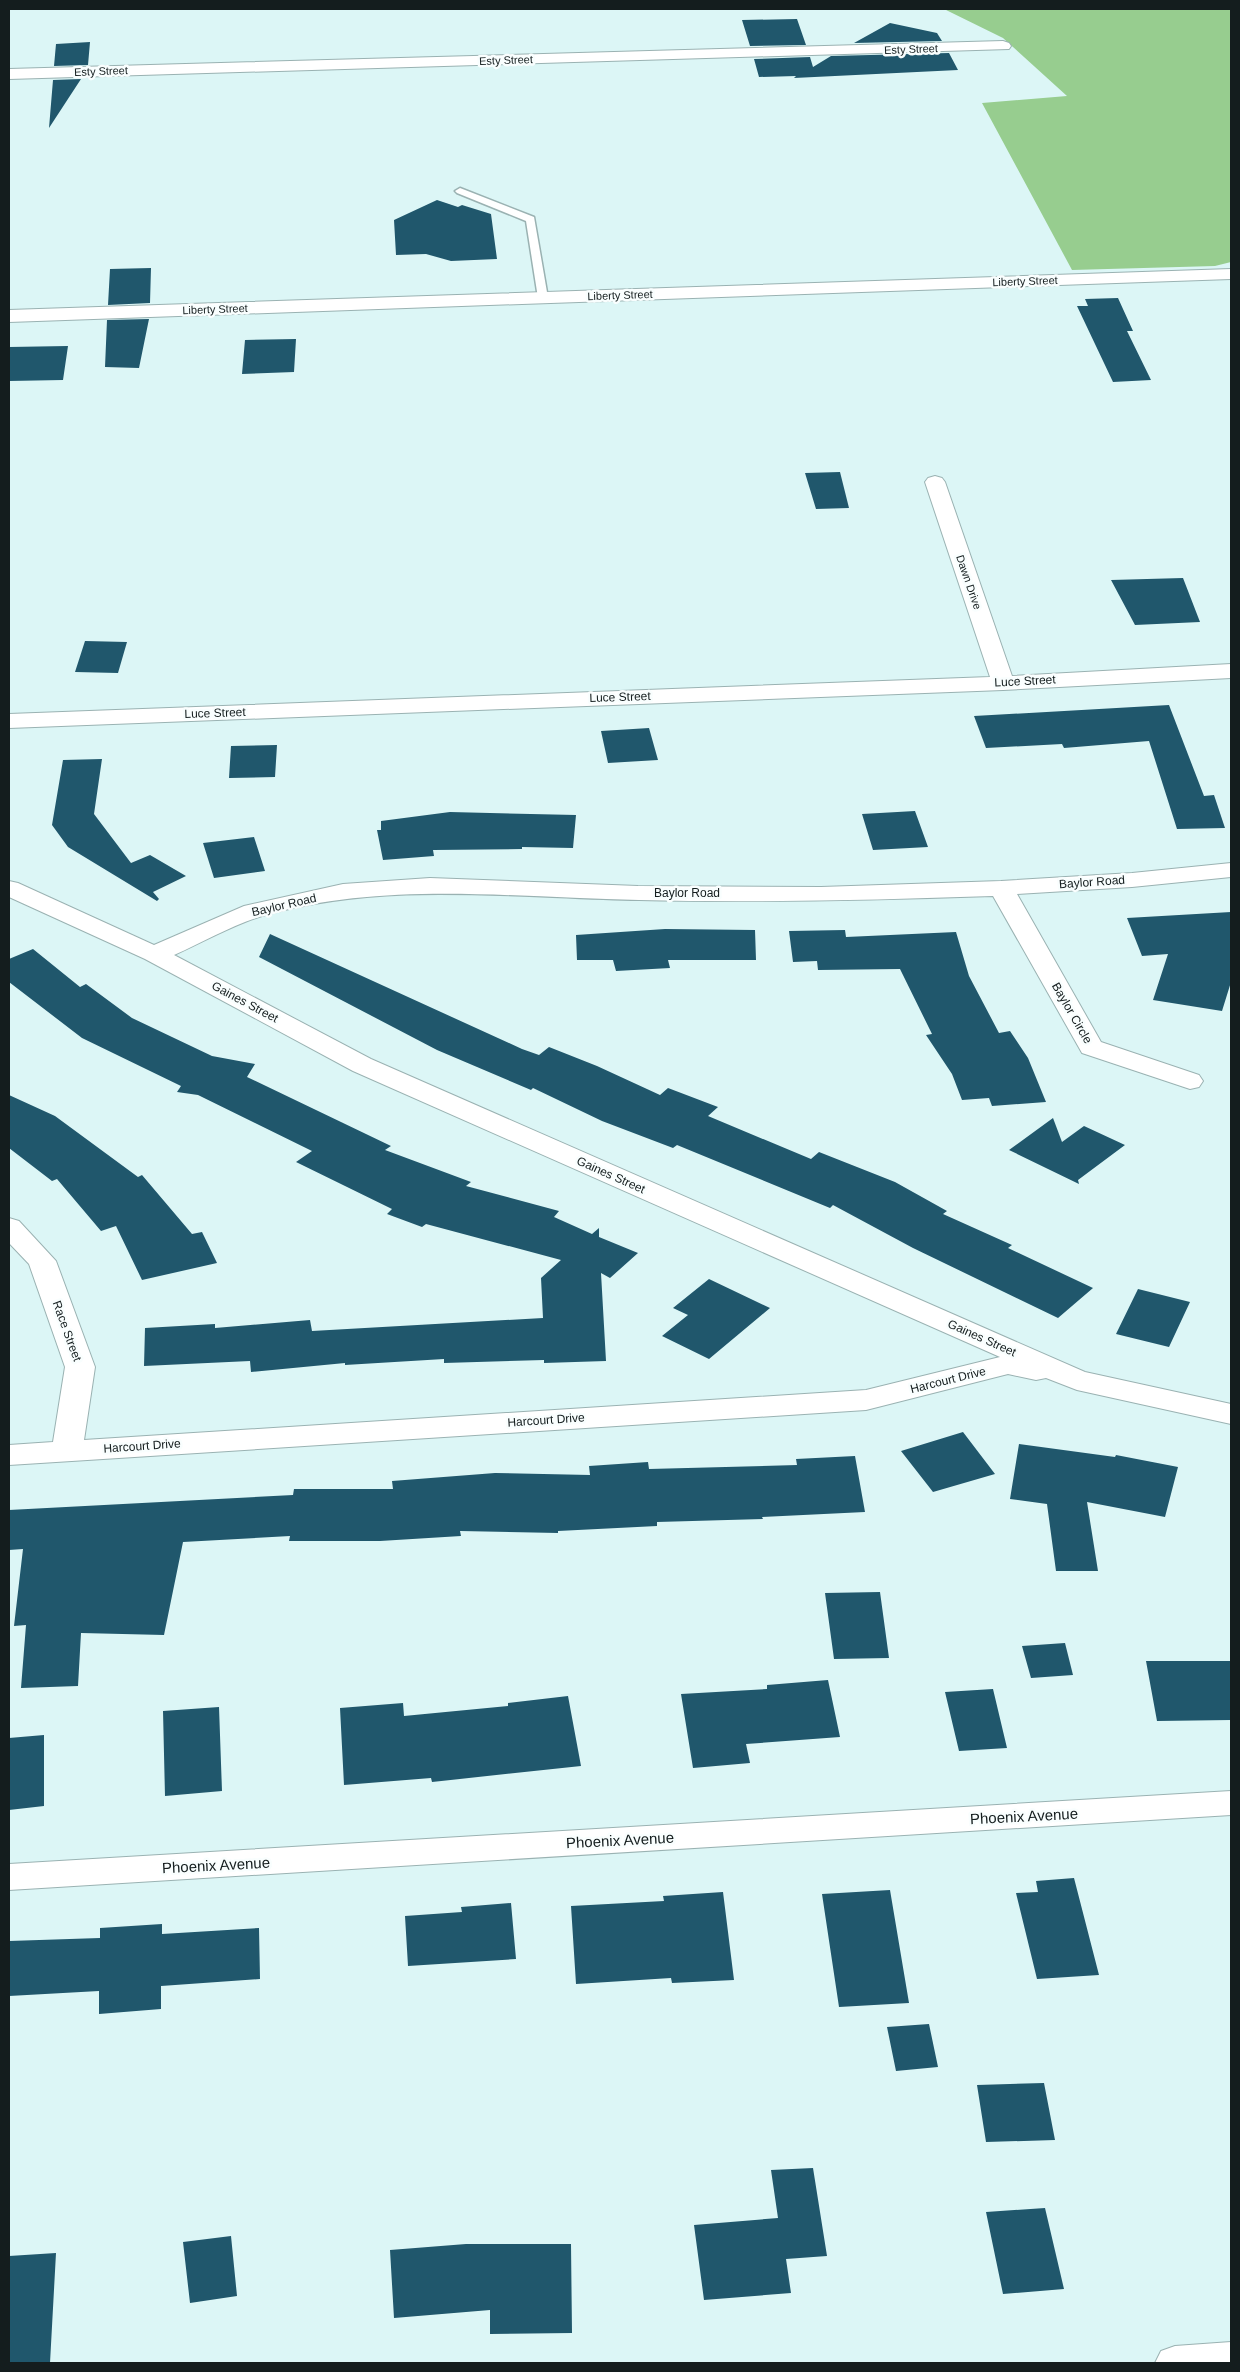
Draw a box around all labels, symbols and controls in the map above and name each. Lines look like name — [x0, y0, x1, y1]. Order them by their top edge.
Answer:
street label: Esty Street — [884, 42, 938, 56]
street label: Esty Street — [479, 53, 533, 67]
street label: Esty Street — [74, 64, 128, 78]
street label: Liberty Street — [992, 274, 1058, 288]
street label: Liberty Street — [587, 288, 653, 302]
street label: Liberty Street — [182, 302, 248, 316]
street label: Dawn Drive — [954, 553, 984, 611]
street label: Luce Street — [994, 672, 1057, 690]
street label: Luce Street — [589, 689, 652, 705]
street label: Luce Street — [184, 705, 247, 721]
street label: Baylor Road — [1059, 873, 1125, 891]
street label: Baylor Road — [654, 886, 720, 900]
street label: Baylor Road — [250, 891, 318, 919]
street label: Gaines Street — [209, 979, 281, 1026]
street label: Baylor Circle — [1049, 980, 1095, 1046]
street label: Gaines Street — [575, 1154, 648, 1197]
street label: Race Street — [50, 1299, 85, 1364]
street label: Gaines Street — [946, 1317, 1019, 1360]
street label: Harcourt Drive — [909, 1364, 988, 1396]
street label: Harcourt Drive — [507, 1410, 585, 1430]
street label: Harcourt Drive — [103, 1436, 181, 1456]
street label: Phoenix Avenue — [970, 1805, 1078, 1827]
street label: Phoenix Avenue — [566, 1829, 674, 1851]
street label: Phoenix Avenue — [162, 1854, 270, 1876]

